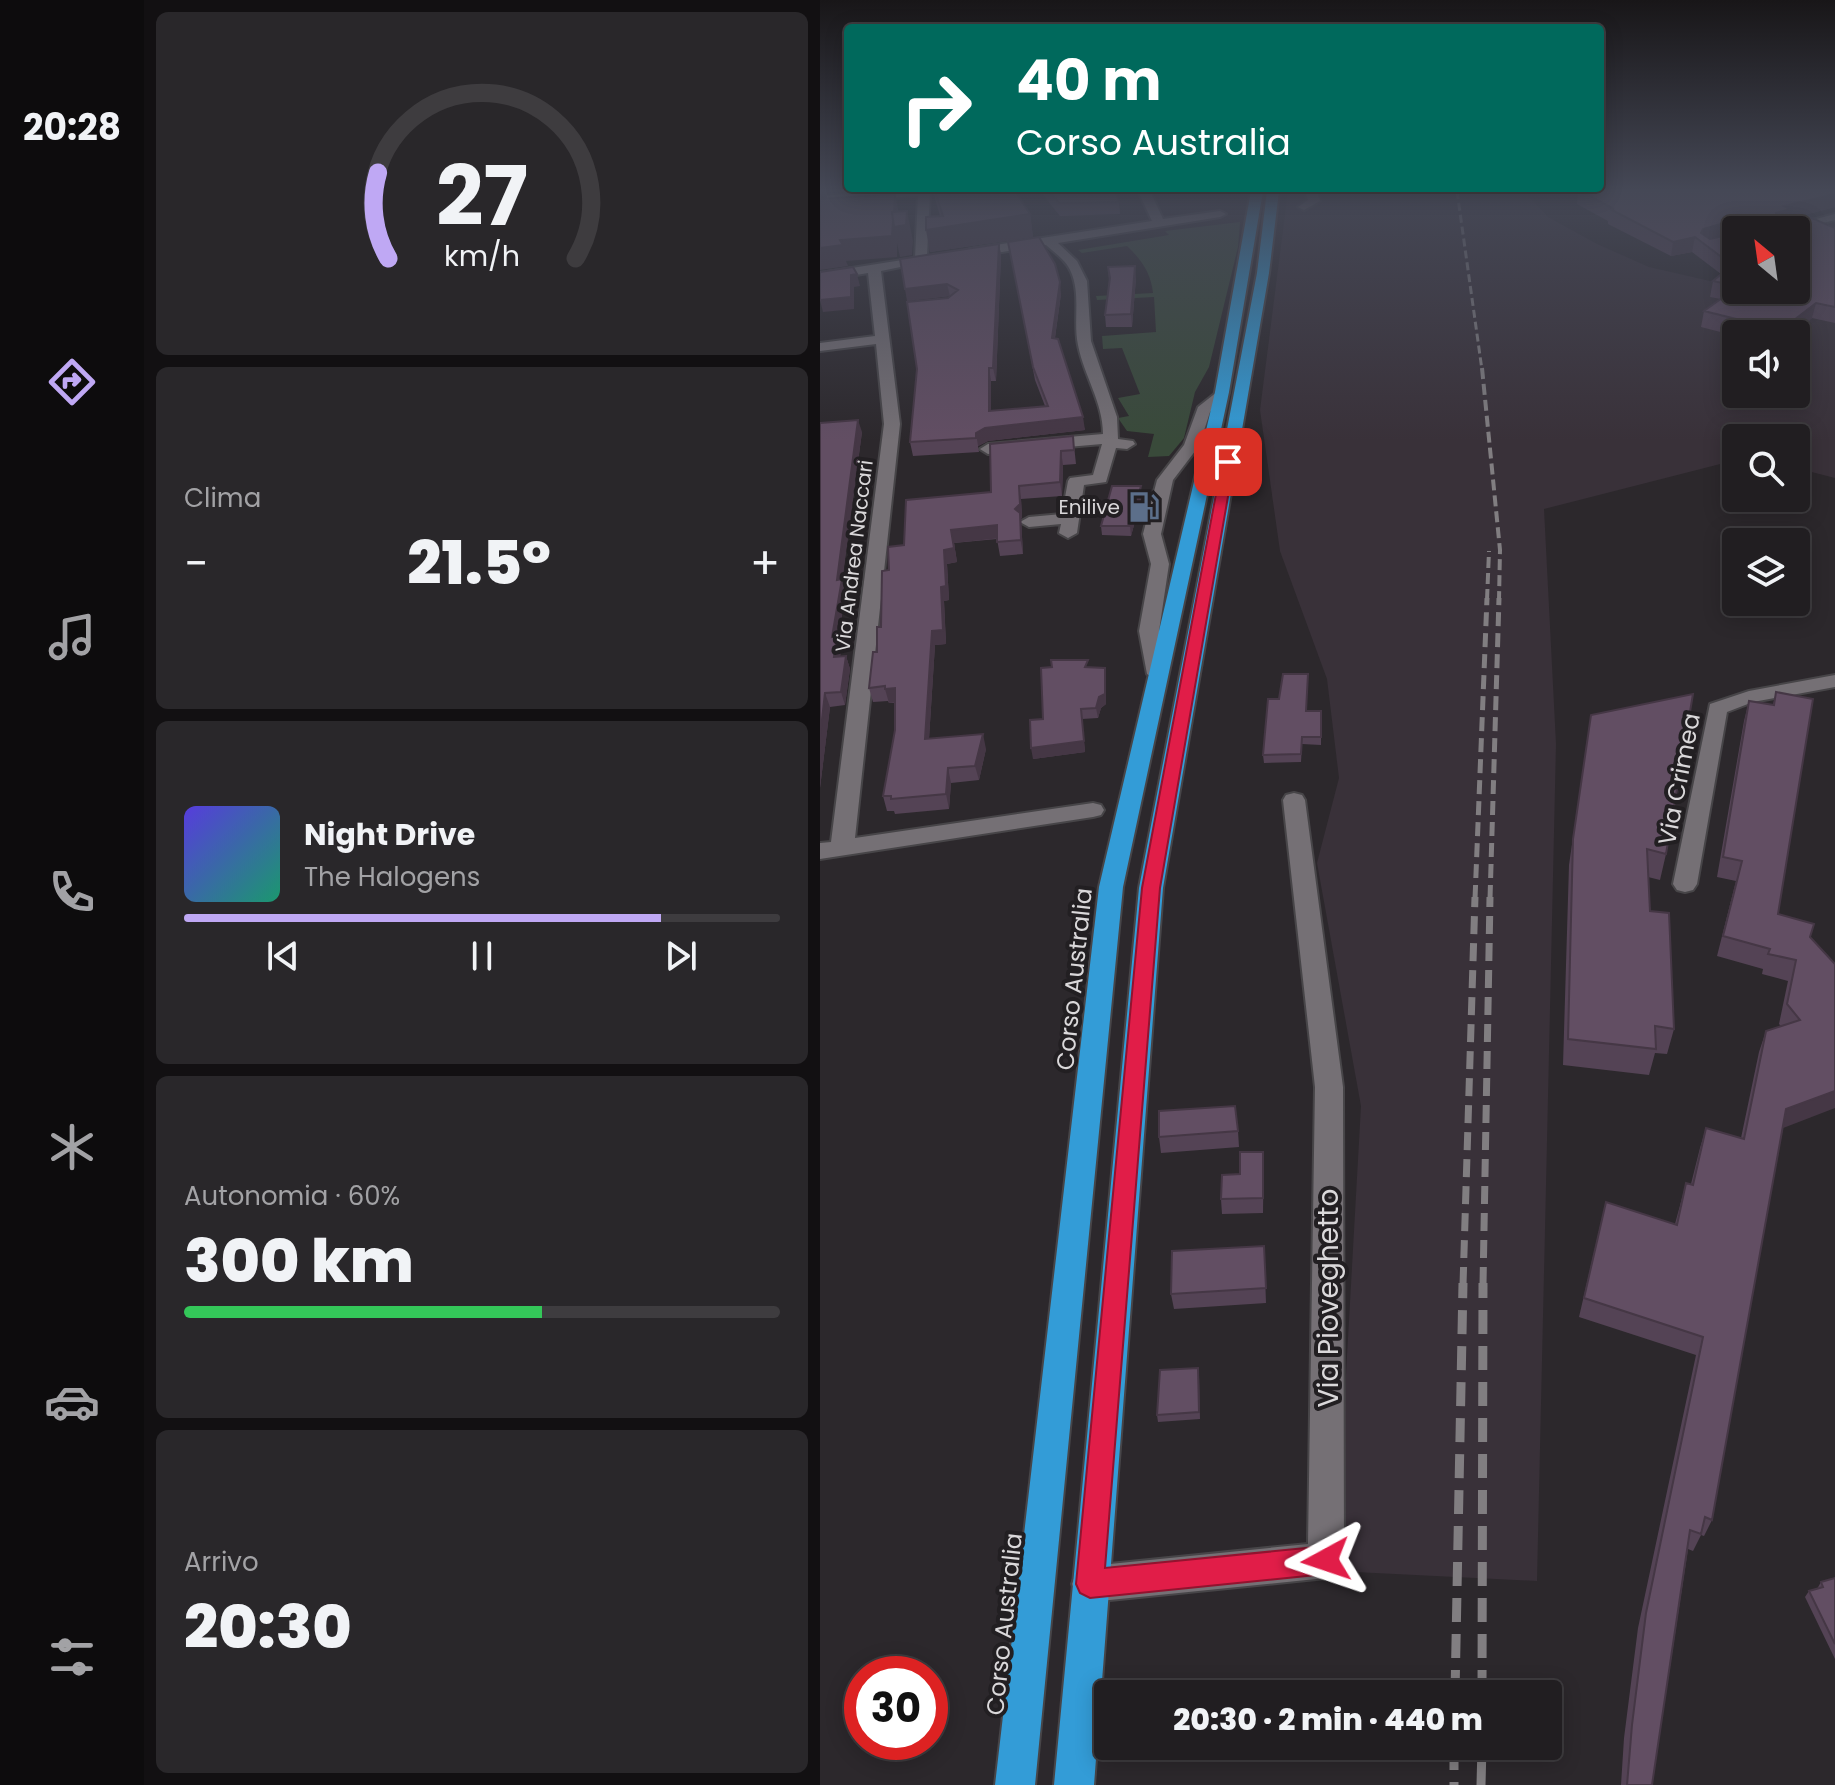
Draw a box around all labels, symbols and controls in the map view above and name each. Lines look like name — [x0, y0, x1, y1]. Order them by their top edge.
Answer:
text: 40 m — [1016, 41, 1162, 120]
icon: right — [884, 56, 988, 160]
text: 20:28 — [23, 102, 121, 153]
text: Corso Australia — [1016, 117, 1291, 168]
text: 27 — [436, 138, 528, 254]
north arrow — [1722, 216, 1810, 304]
map controls — [1722, 216, 1810, 616]
text: km/h — [444, 236, 520, 276]
button: sound — [1722, 320, 1810, 408]
icon: directions — [44, 354, 100, 410]
button: search — [1722, 424, 1810, 512]
pin — [1194, 428, 1262, 496]
icon: arrive — [1206, 440, 1250, 484]
street label: Via Andrea Naccari — [828, 458, 880, 654]
text: Clima — [184, 480, 261, 516]
fuel station icon: Enilive — [1127, 490, 1161, 524]
place label: Enilive — [1059, 493, 1120, 521]
text: 21.5° — [407, 521, 551, 605]
button: layers — [1722, 528, 1810, 616]
text: − — [184, 533, 208, 594]
text: + — [750, 533, 780, 594]
icon: music — [44, 609, 100, 665]
street label: Via Crimea — [1650, 710, 1708, 848]
text: Night Drive — [304, 813, 475, 856]
text: The Halogens — [304, 859, 480, 895]
icon: phone — [44, 864, 100, 920]
street label: Corso Australia — [1048, 886, 1100, 1072]
icon: previous — [261, 934, 305, 978]
icon: pause — [460, 934, 504, 978]
icon: next — [659, 934, 703, 978]
icon: climate — [44, 1119, 100, 1175]
text: Autonomia · 60% — [184, 1178, 400, 1214]
street label: Via Pioveghetto — [1309, 1189, 1348, 1407]
text: 300 km — [184, 1219, 414, 1303]
icon: car — [44, 1374, 100, 1430]
position arrow — [1284, 1518, 1368, 1602]
street label: Corso Australia — [978, 1531, 1030, 1717]
text: Arrivo — [184, 1544, 259, 1580]
text: 20:30 — [184, 1585, 352, 1669]
icon: filters — [44, 1629, 100, 1685]
speed limit sign: 30 — [844, 1656, 948, 1760]
text: 20:30 · 2 min · 440 m — [1173, 1698, 1483, 1741]

